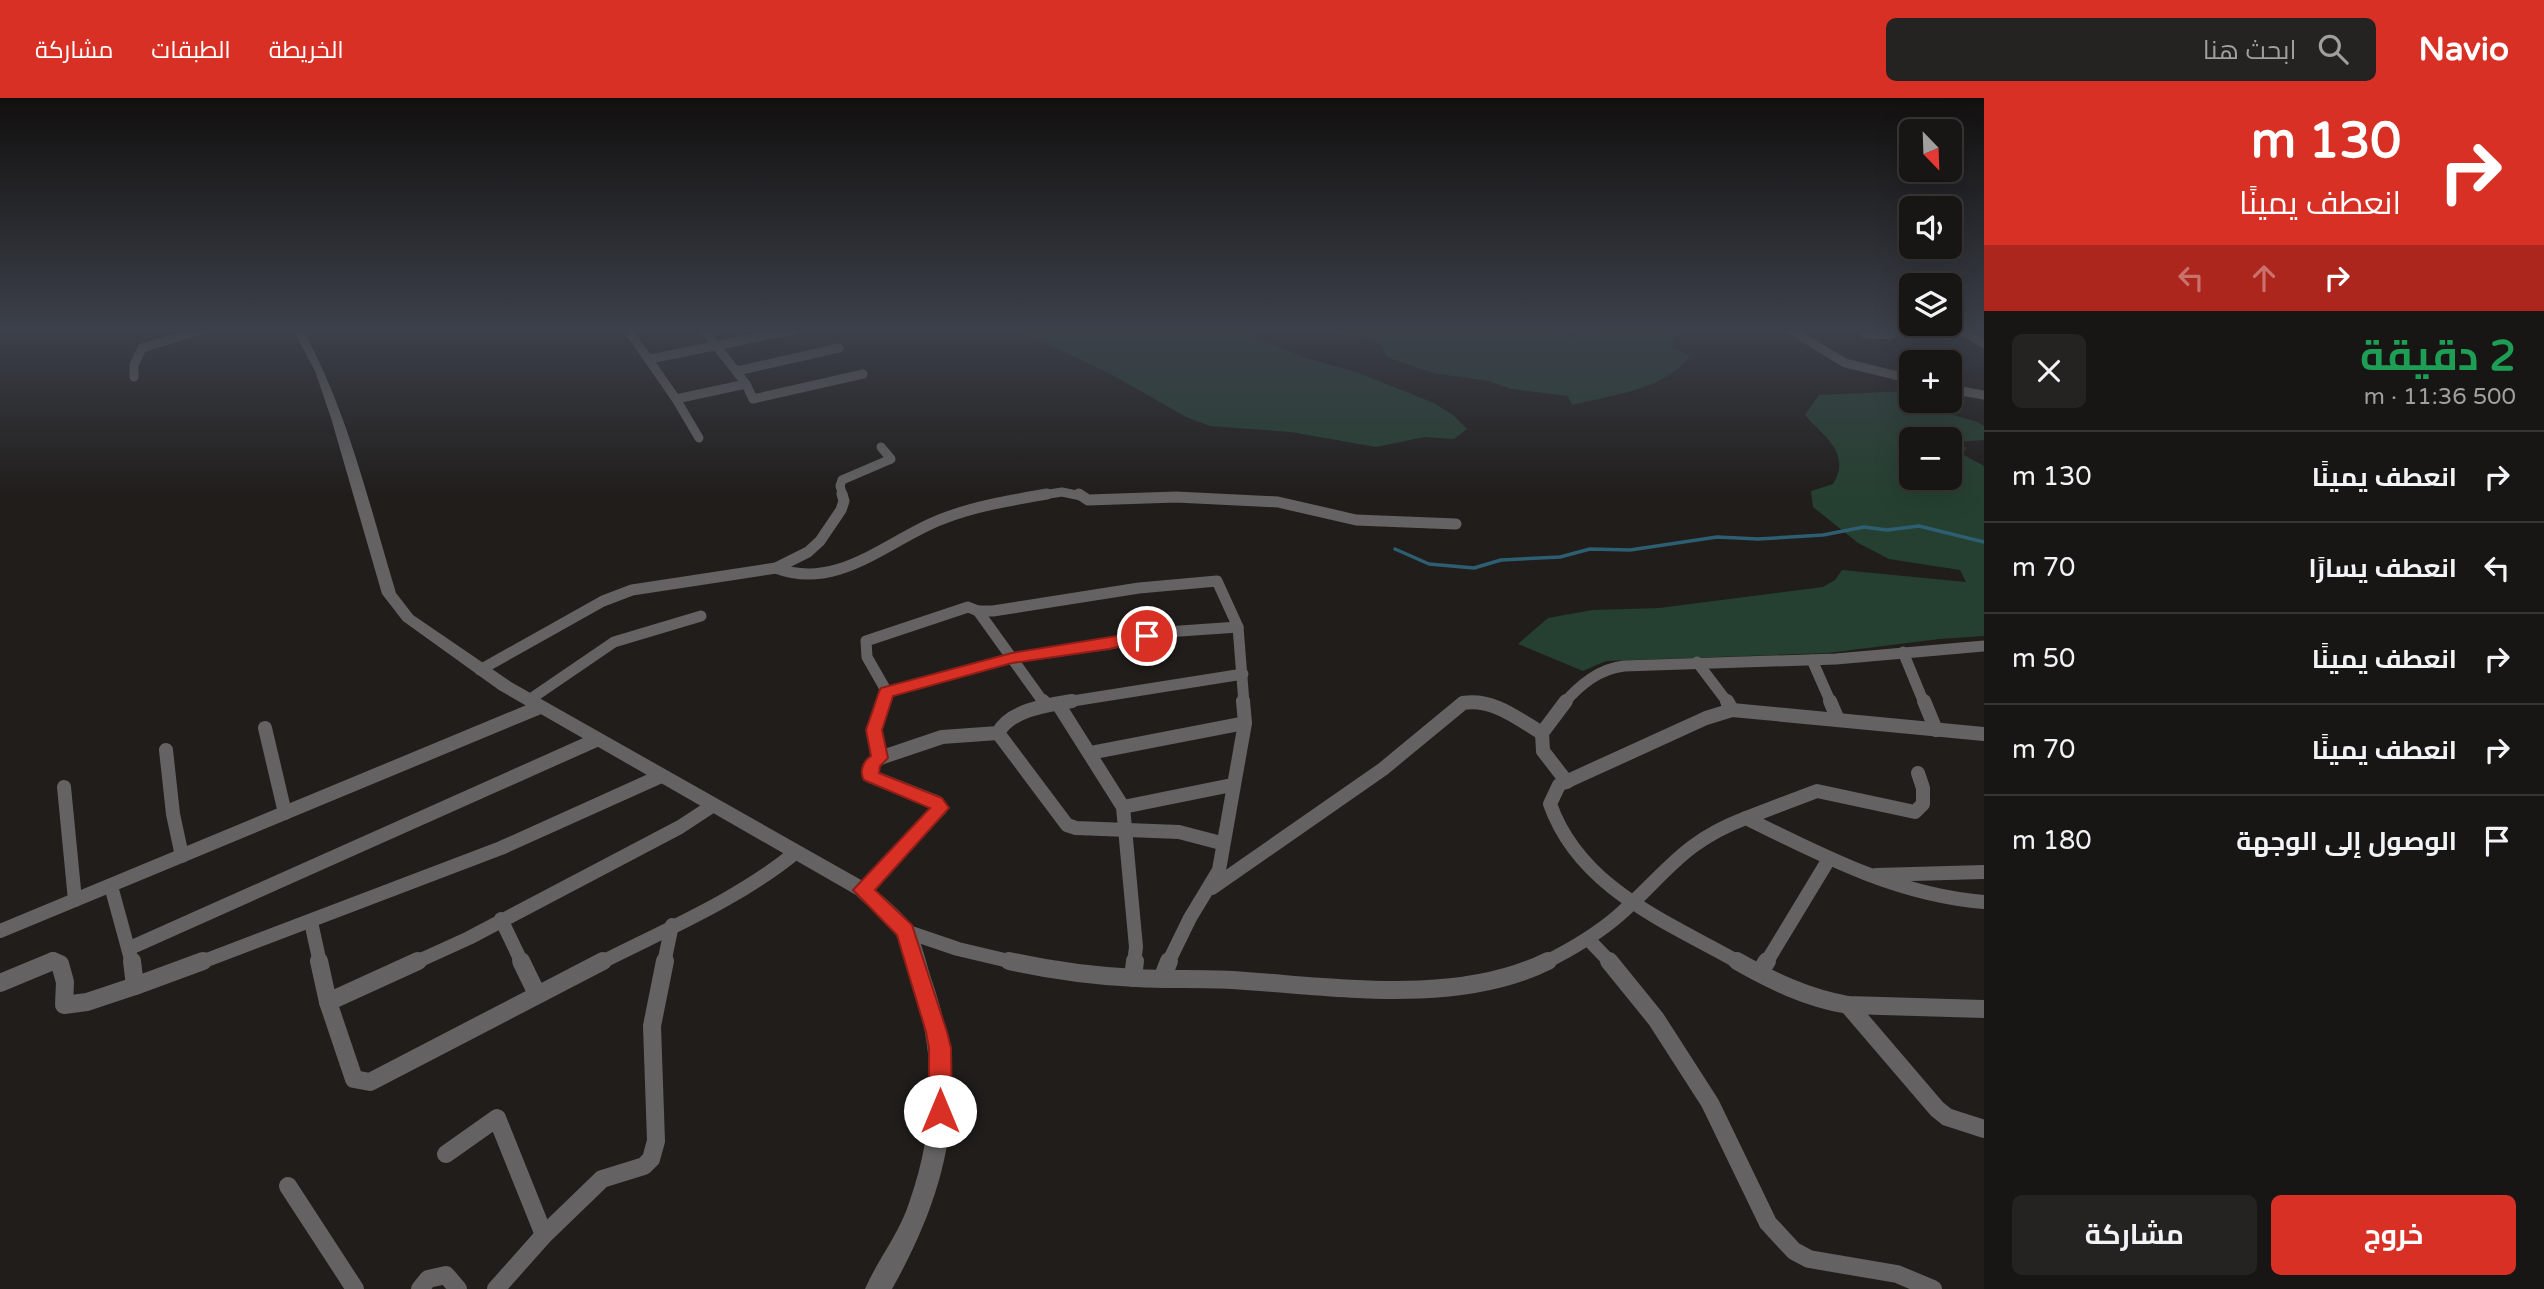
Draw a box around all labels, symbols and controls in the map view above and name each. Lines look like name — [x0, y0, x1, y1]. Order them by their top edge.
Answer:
search box — [1886, 18, 2376, 81]
icon: search — [2314, 30, 2352, 68]
text: Navio — [2418, 30, 2509, 69]
text: ابحث هنا — [2203, 35, 2296, 66]
text: مشاركة — [35, 36, 113, 65]
text: الطبقات — [151, 36, 231, 65]
text: الخريطة — [269, 36, 344, 65]
text: 130 m — [2251, 112, 2401, 171]
north arrow — [1899, 119, 1962, 182]
map controls — [1899, 119, 1962, 490]
icon: right — [2425, 126, 2516, 217]
text: انعطف يمينًا — [2239, 185, 2401, 223]
button: sound — [1899, 196, 1962, 259]
icon: left — [2172, 259, 2210, 297]
icon: ahead — [2245, 259, 2283, 297]
icon: right — [2318, 259, 2356, 297]
button: layers — [1899, 273, 1962, 336]
text: 2 دقيقة — [2360, 331, 2516, 382]
button: close — [2012, 334, 2086, 408]
button: + — [1899, 350, 1962, 413]
text: 500 m · 11:36 — [2364, 383, 2516, 411]
button: − — [1899, 427, 1962, 490]
icon: right — [2478, 458, 2516, 496]
text: 130 m — [2012, 461, 2092, 492]
text: انعطف يمينًا — [2312, 462, 2457, 493]
icon: left — [2478, 549, 2516, 587]
text: 70 m — [2012, 552, 2075, 583]
text: انعطف يسارًا — [2308, 553, 2457, 584]
pin — [1117, 606, 1177, 666]
icon: arrive — [1128, 617, 1166, 655]
icon: right — [2478, 640, 2516, 678]
text: 50 m — [2012, 643, 2075, 674]
text: انعطف يمينًا — [2312, 644, 2457, 675]
icon: right — [2478, 731, 2516, 769]
text: 70 m — [2012, 734, 2075, 765]
text: انعطف يمينًا — [2312, 735, 2457, 766]
icon: arrive — [2478, 822, 2516, 860]
text: 180 m — [2012, 825, 2092, 856]
text: الوصول إلى الوجهة — [2236, 826, 2457, 857]
position arrow — [903, 1074, 977, 1148]
button: مشاركة — [2012, 1195, 2257, 1275]
button: خروج — [2271, 1195, 2516, 1275]

